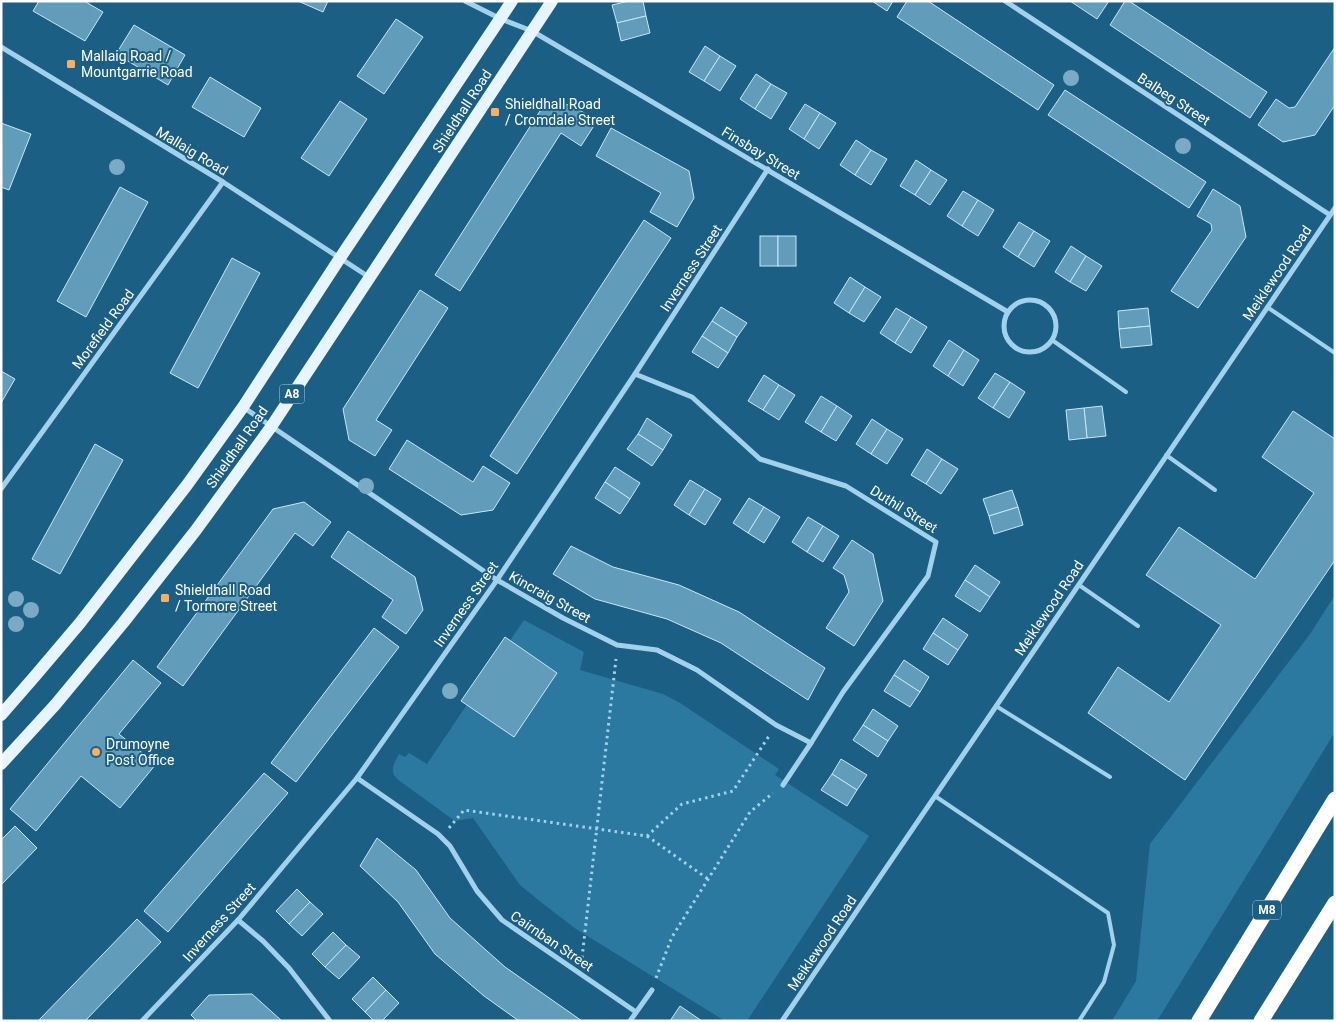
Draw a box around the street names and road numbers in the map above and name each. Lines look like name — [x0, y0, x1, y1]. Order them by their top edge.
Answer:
street label: Shieldhall Road — [429, 66, 495, 156]
street label: Balbeg Street — [1135, 70, 1214, 129]
street label: Mallaig Road — [153, 123, 231, 179]
street label: Finsbay Street — [719, 123, 803, 183]
street label: Inverness Street — [657, 221, 725, 314]
street label: Meiklewood Road — [1239, 223, 1315, 323]
street label: Morefield Road — [69, 286, 137, 372]
road number: A8 — [280, 384, 304, 404]
street label: Shieldhall Road — [203, 403, 271, 491]
street label: Duthil Street — [867, 482, 941, 536]
street label: Inverness Street — [431, 558, 502, 650]
street label: Meiklewood Road — [1011, 558, 1087, 658]
street label: Kincraig Street — [506, 568, 594, 626]
street label: Inverness Street — [179, 879, 259, 965]
street label: Meiklewood Road — [784, 893, 860, 993]
road number: M8 — [1253, 900, 1281, 920]
street label: Cairnban Street — [508, 907, 597, 975]

